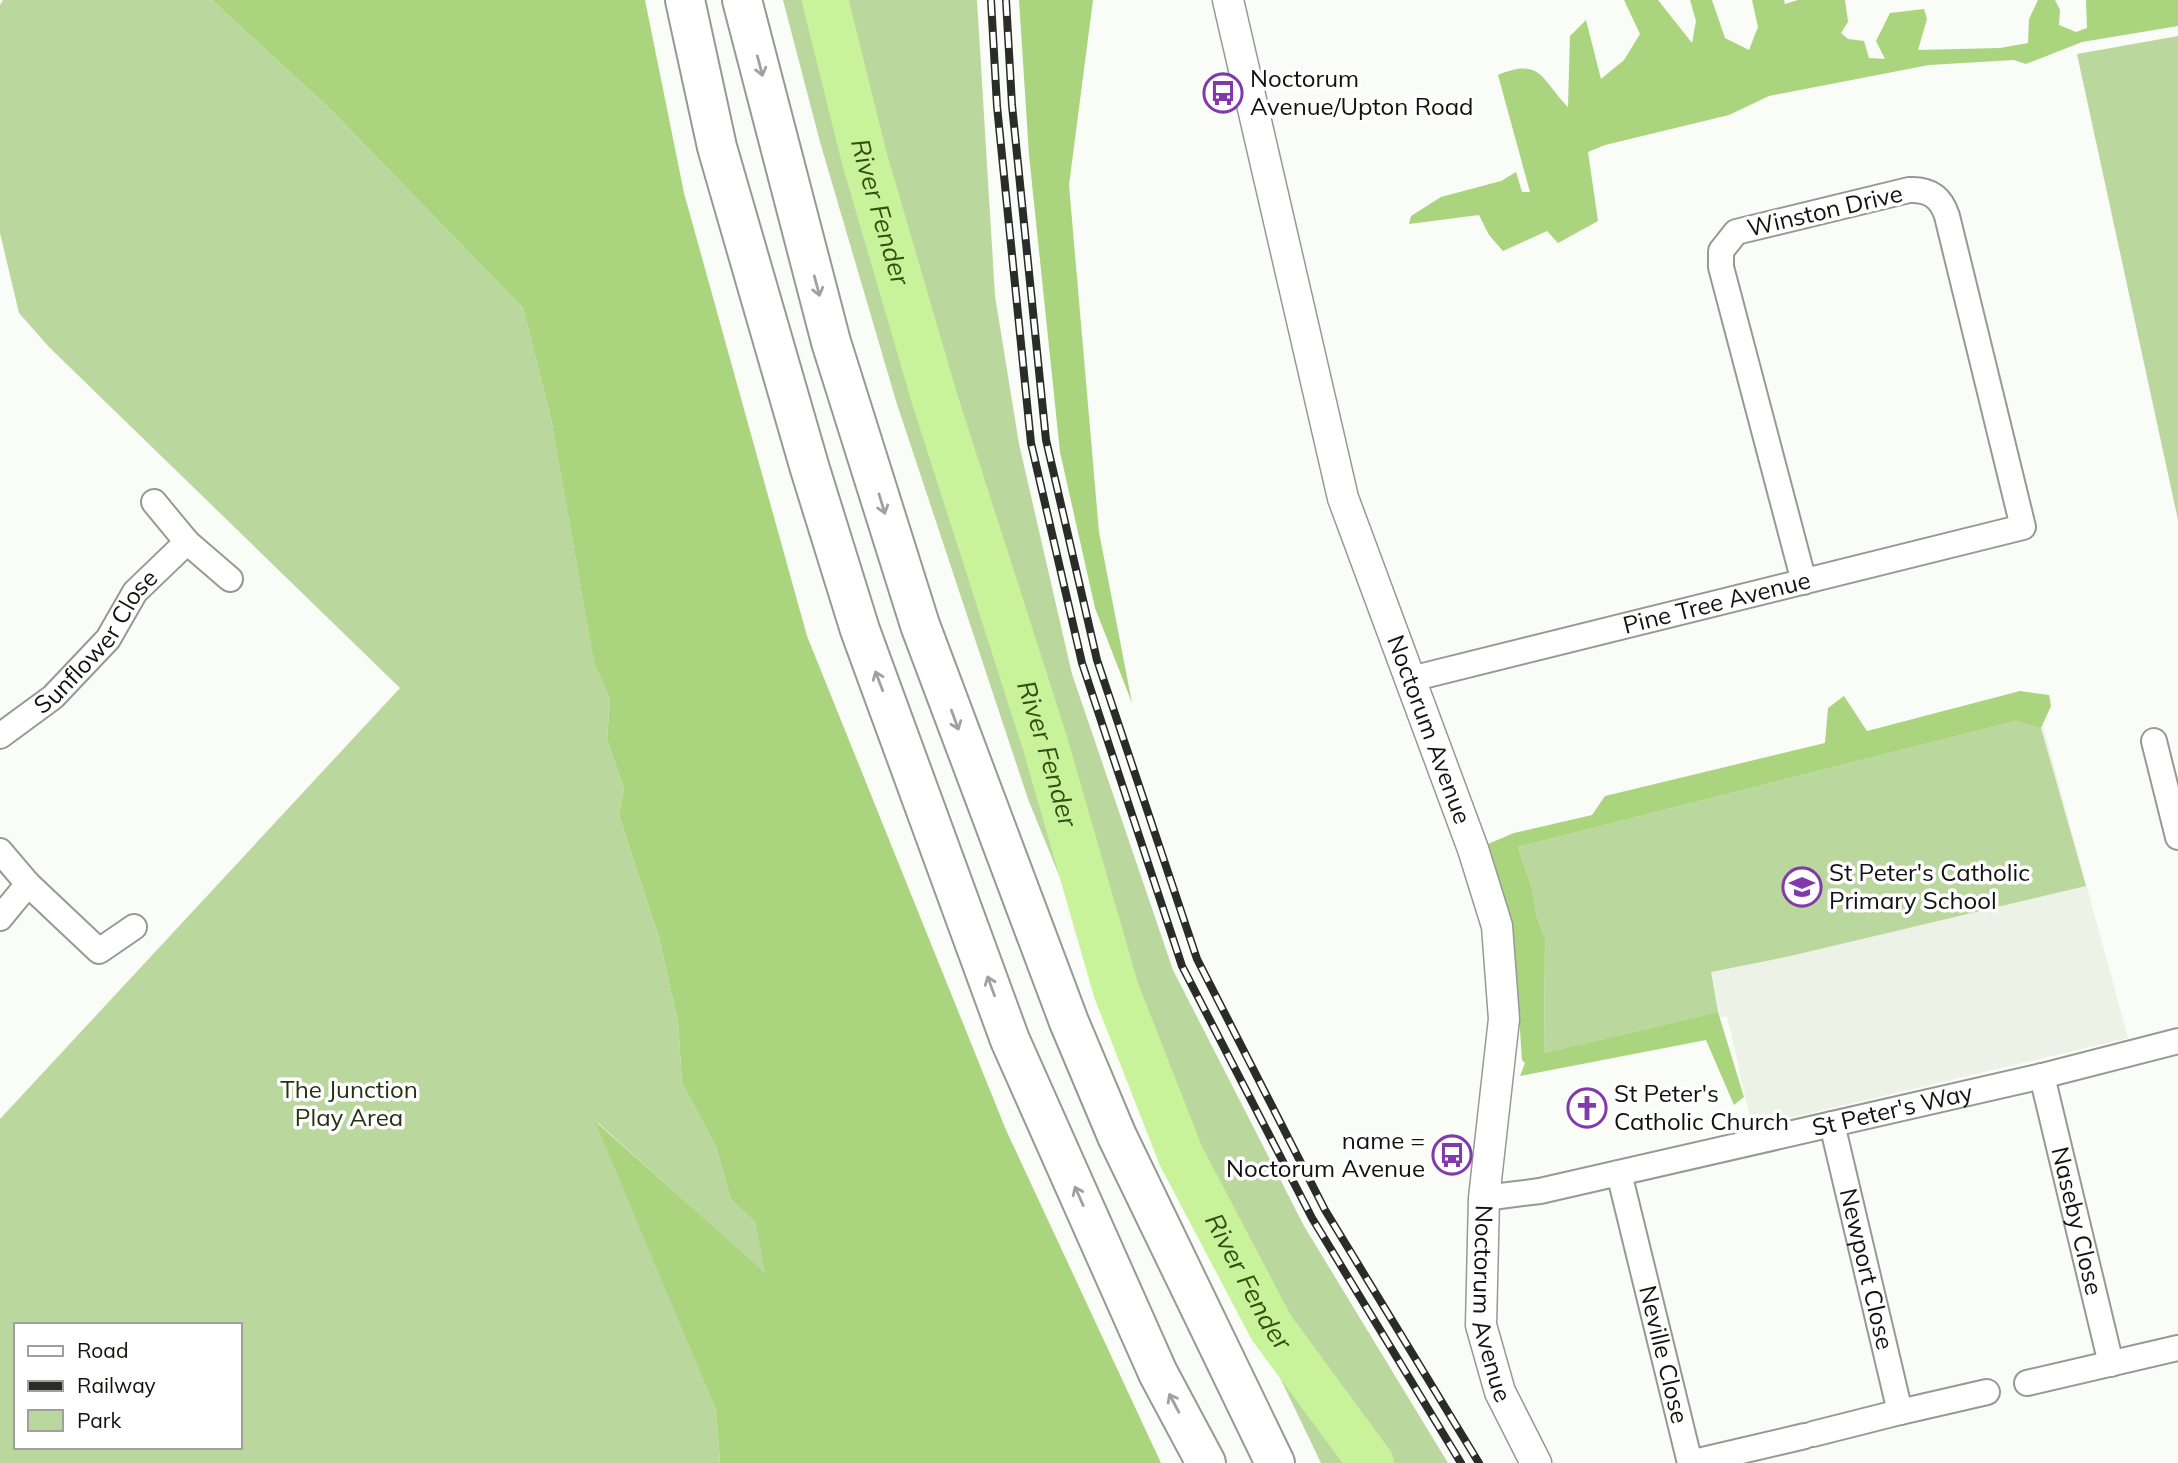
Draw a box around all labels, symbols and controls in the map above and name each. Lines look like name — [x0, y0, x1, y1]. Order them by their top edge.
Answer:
one-way arrow — [754, 55, 767, 77]
place label: Noctorum Avenue/Upton Road — [1250, 63, 1474, 121]
bus stop icon: Noctorum Avenue/Upton Road — [1202, 72, 1244, 114]
water label: River Fender — [844, 135, 918, 290]
street label: Winston Drive — [1744, 178, 1905, 242]
one-way arrow — [811, 274, 824, 297]
one-way arrow — [877, 493, 890, 515]
street label: Sunflower Close — [28, 562, 163, 720]
street label: Pine Tree Avenue — [1620, 564, 1813, 640]
street label: Noctorum Avenue — [1381, 631, 1478, 828]
one-way arrow — [872, 670, 884, 692]
water label: River Fender — [1010, 676, 1086, 832]
one-way arrow — [950, 708, 962, 730]
place label: St Peter's Catholic Primary School — [1829, 857, 2030, 915]
school or university icon: St Peter's Catholic Primary School — [1781, 866, 1823, 908]
one-way arrow — [984, 976, 996, 998]
park label: The Junction Play Area — [280, 1074, 418, 1132]
street label: St Peter's Way — [1809, 1076, 1976, 1142]
place label: St Peter's Catholic Church — [1614, 1078, 1789, 1136]
church icon: St Peter's Catholic Church — [1566, 1087, 1608, 1129]
place label: name = Noctorum Avenue — [1226, 1125, 1425, 1183]
bus stop icon: name = Noctorum Avenue — [1431, 1134, 1473, 1176]
street label: Naseby Close — [2045, 1144, 2110, 1298]
street label: Newport Close — [1834, 1185, 1901, 1352]
one-way arrow — [1072, 1186, 1085, 1207]
street label: Noctorum Avenue — [1466, 1205, 1519, 1407]
water label: River Fender — [1198, 1207, 1300, 1358]
street label: Neville Close — [1633, 1282, 1696, 1426]
legend — [14, 1323, 242, 1449]
text: Road — [77, 1337, 128, 1363]
text: Railway — [77, 1372, 156, 1398]
one-way arrow — [1167, 1393, 1181, 1413]
text: Park — [77, 1407, 121, 1433]

